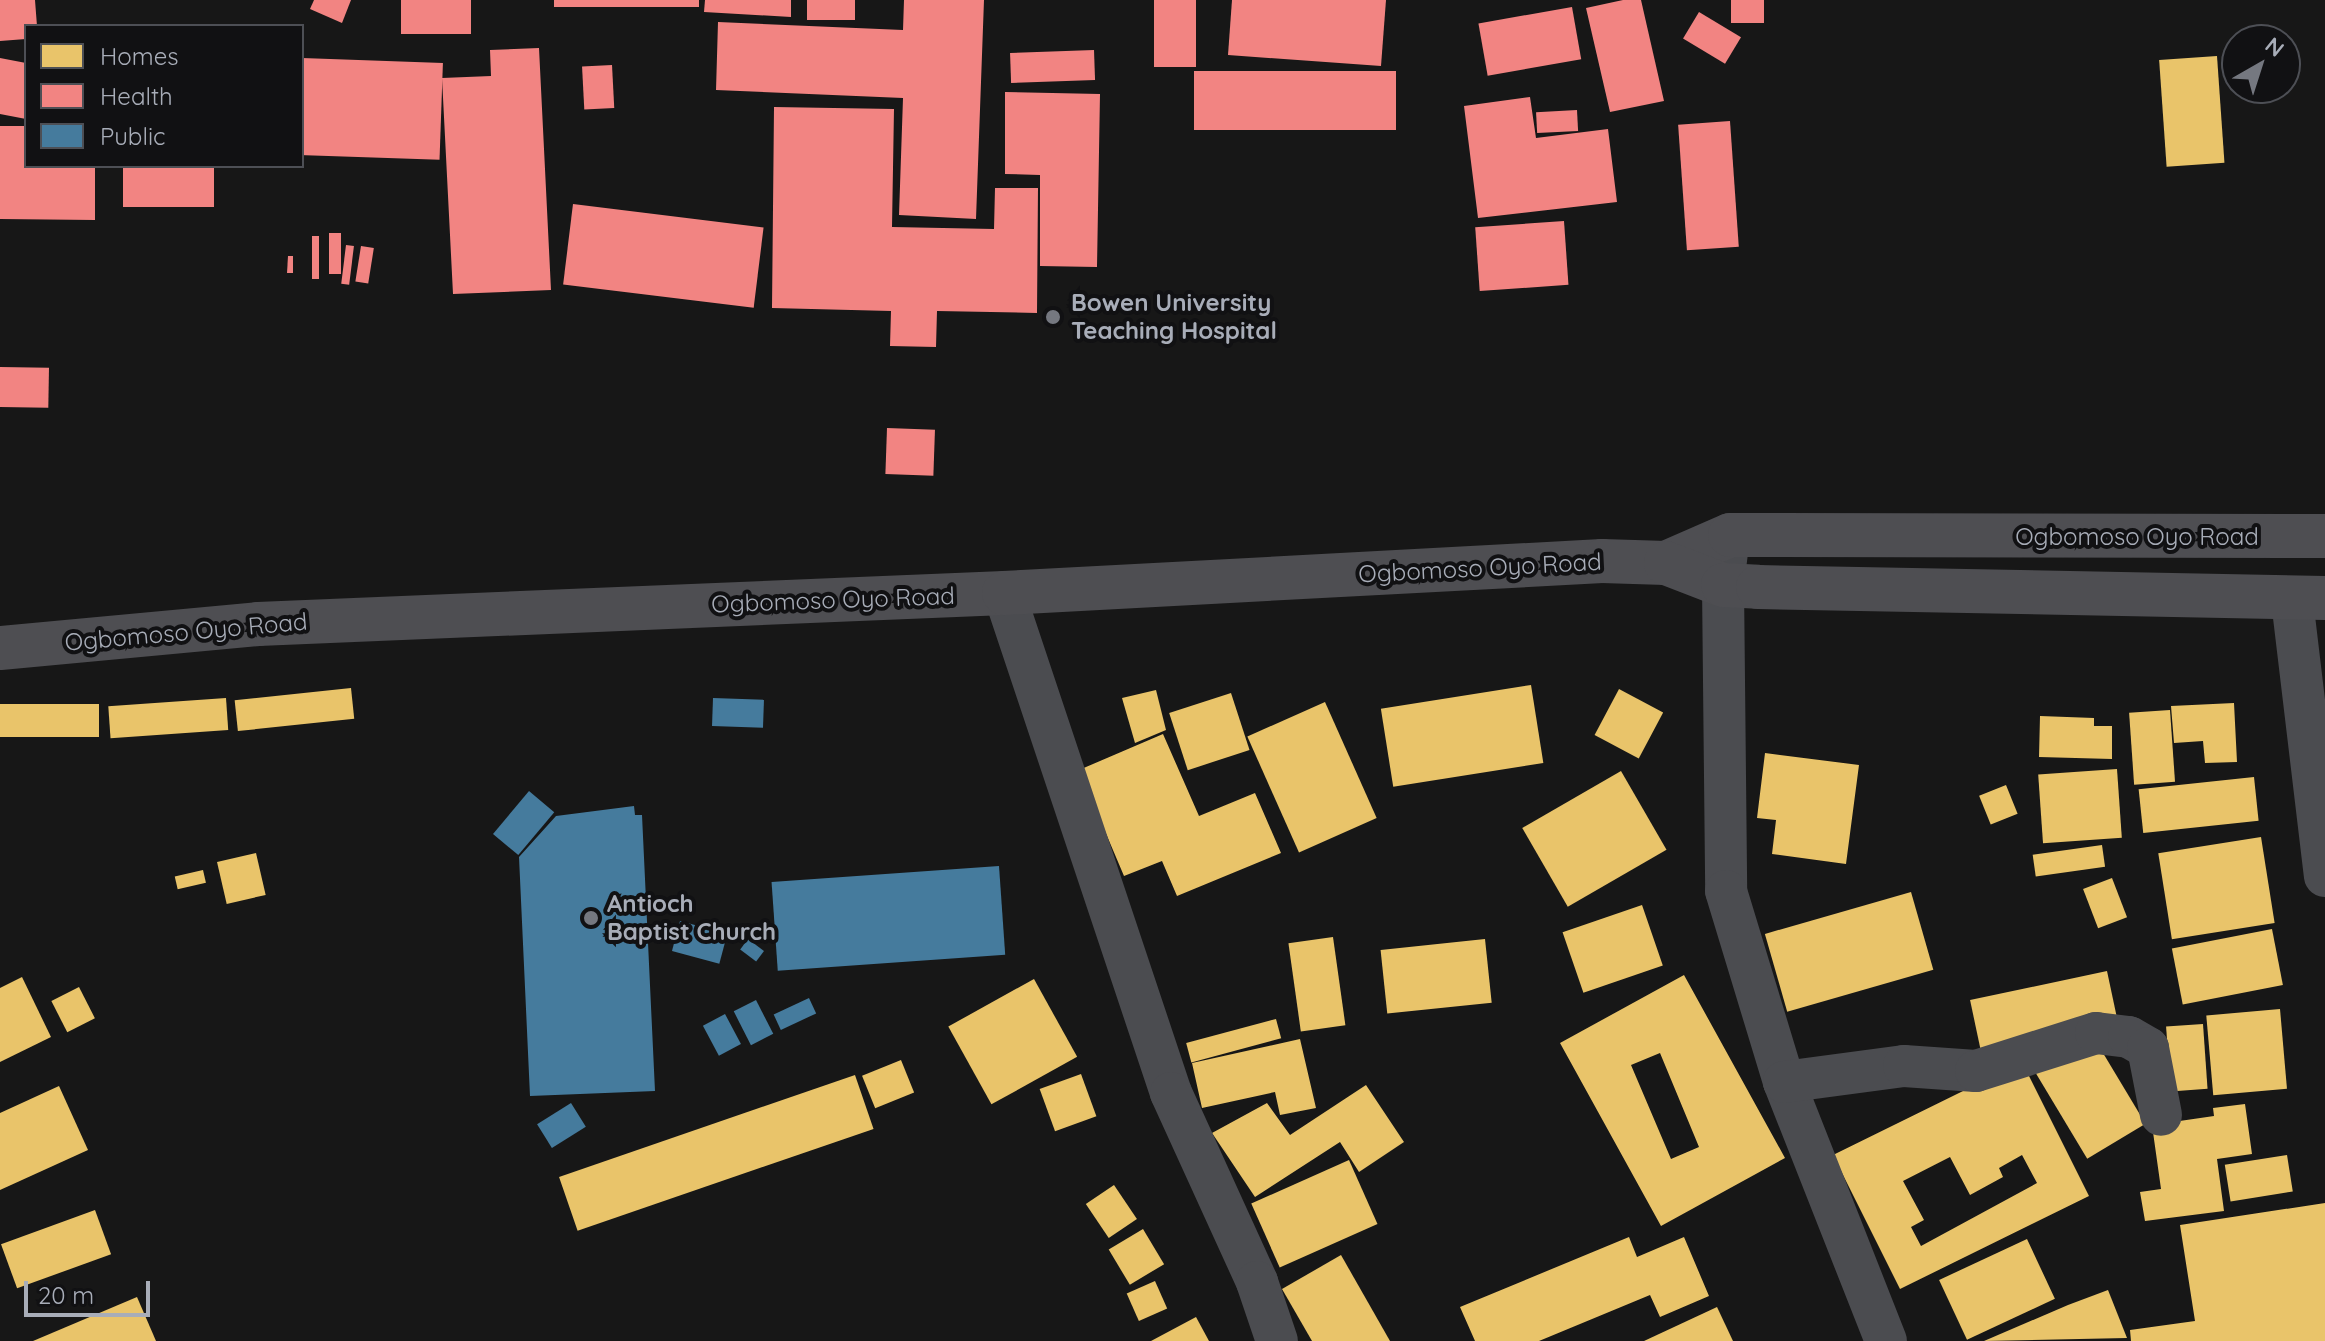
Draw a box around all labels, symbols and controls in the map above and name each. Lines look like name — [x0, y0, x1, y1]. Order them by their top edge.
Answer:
legend — [24, 24, 304, 168]
north arrow — [2221, 24, 2301, 104]
text: N — [2260, 31, 2290, 63]
text: Homes — [100, 41, 178, 71]
text: Health — [100, 81, 173, 111]
text: Public — [100, 121, 165, 151]
place label: Bowen University Teaching Hospital — [1071, 289, 1277, 345]
marker: Bowen University Teaching Hospital — [1042, 306, 1064, 328]
street label: Ogbomoso Oyo Road — [2015, 523, 2259, 551]
street label: Ogbomoso Oyo Road — [1358, 547, 1602, 589]
street label: Ogbomoso Oyo Road — [711, 581, 955, 619]
street label: Ogbomoso Oyo Road — [63, 607, 309, 657]
place label: Antioch Baptist Church — [607, 890, 776, 946]
marker: Antioch Baptist Church — [582, 909, 600, 927]
scale bar — [28, 1265, 154, 1315]
text: 20 m — [38, 1280, 94, 1310]

